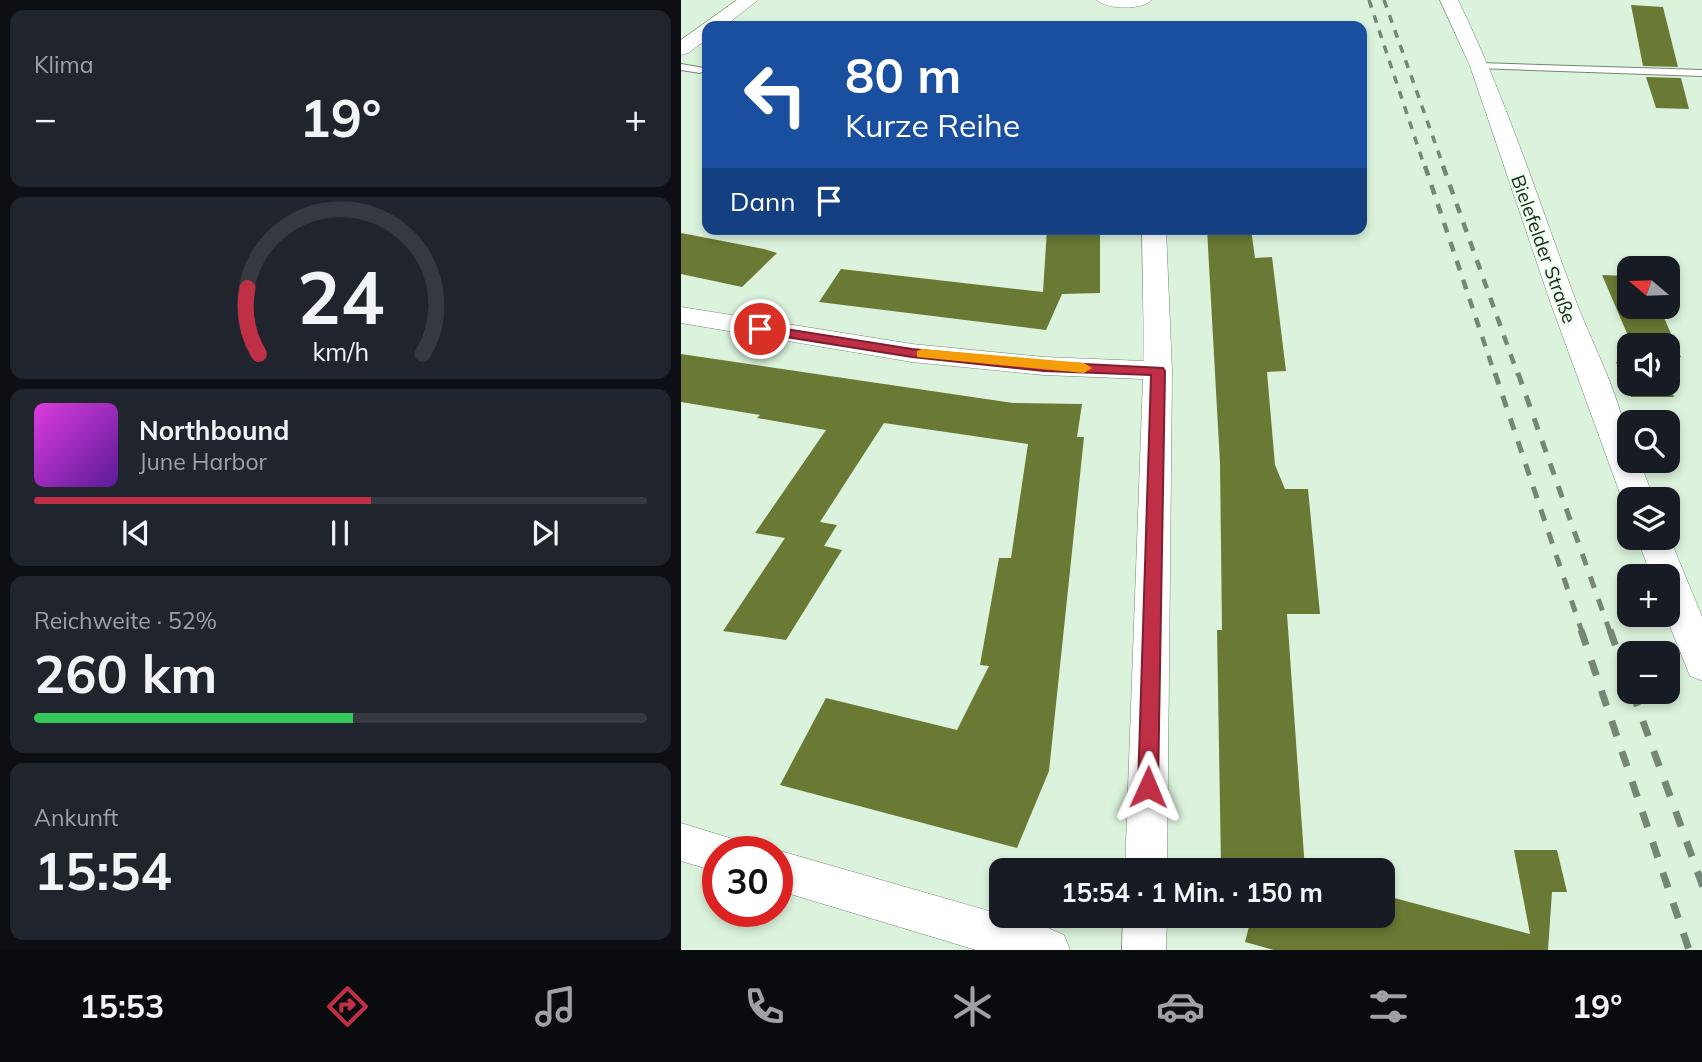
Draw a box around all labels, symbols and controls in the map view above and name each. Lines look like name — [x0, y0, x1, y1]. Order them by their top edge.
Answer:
text: 80 m — [845, 44, 961, 105]
icon: left — [730, 49, 821, 140]
text: Klima — [34, 50, 94, 79]
text: 19° — [299, 85, 382, 150]
text: − — [34, 94, 57, 142]
text: + — [624, 94, 647, 142]
text: Kurze Reihe — [845, 105, 1020, 145]
street label: Bielefelder Straße — [1506, 171, 1582, 327]
icon: arrive — [810, 182, 848, 220]
text: Dann — [730, 185, 796, 218]
text: 24 — [297, 251, 384, 342]
north arrow — [1617, 256, 1680, 318]
map controls — [1617, 256, 1680, 704]
pin — [730, 299, 790, 359]
icon: arrive — [741, 310, 779, 348]
button: sound — [1617, 333, 1680, 396]
text: km/h — [312, 336, 369, 367]
button: search — [1617, 410, 1680, 473]
text: Northbound — [139, 414, 289, 447]
text: June Harbor — [139, 447, 267, 476]
button: layers — [1617, 487, 1680, 550]
icon: previous — [117, 514, 155, 552]
icon: pause — [321, 514, 359, 552]
icon: next — [526, 514, 564, 552]
button: + — [1617, 564, 1680, 627]
text: Reichweite · 52% — [34, 606, 217, 635]
text: 260 km — [34, 641, 217, 706]
button: − — [1617, 641, 1680, 704]
position arrow — [1111, 750, 1185, 824]
text: Ankunft — [34, 803, 118, 832]
speed limit sign: 30 — [702, 836, 793, 927]
text: 15:54 — [34, 838, 172, 903]
text: 15:54 · 1 Min. · 150 m — [1061, 876, 1323, 909]
icon: directions — [323, 982, 372, 1031]
icon: music — [531, 982, 580, 1031]
icon: phone — [740, 982, 789, 1031]
icon: climate — [948, 982, 997, 1031]
icon: car — [1156, 982, 1205, 1031]
icon: filters — [1364, 982, 1413, 1031]
text: 15:53 — [80, 986, 164, 1026]
text: 19° — [1572, 986, 1622, 1026]

